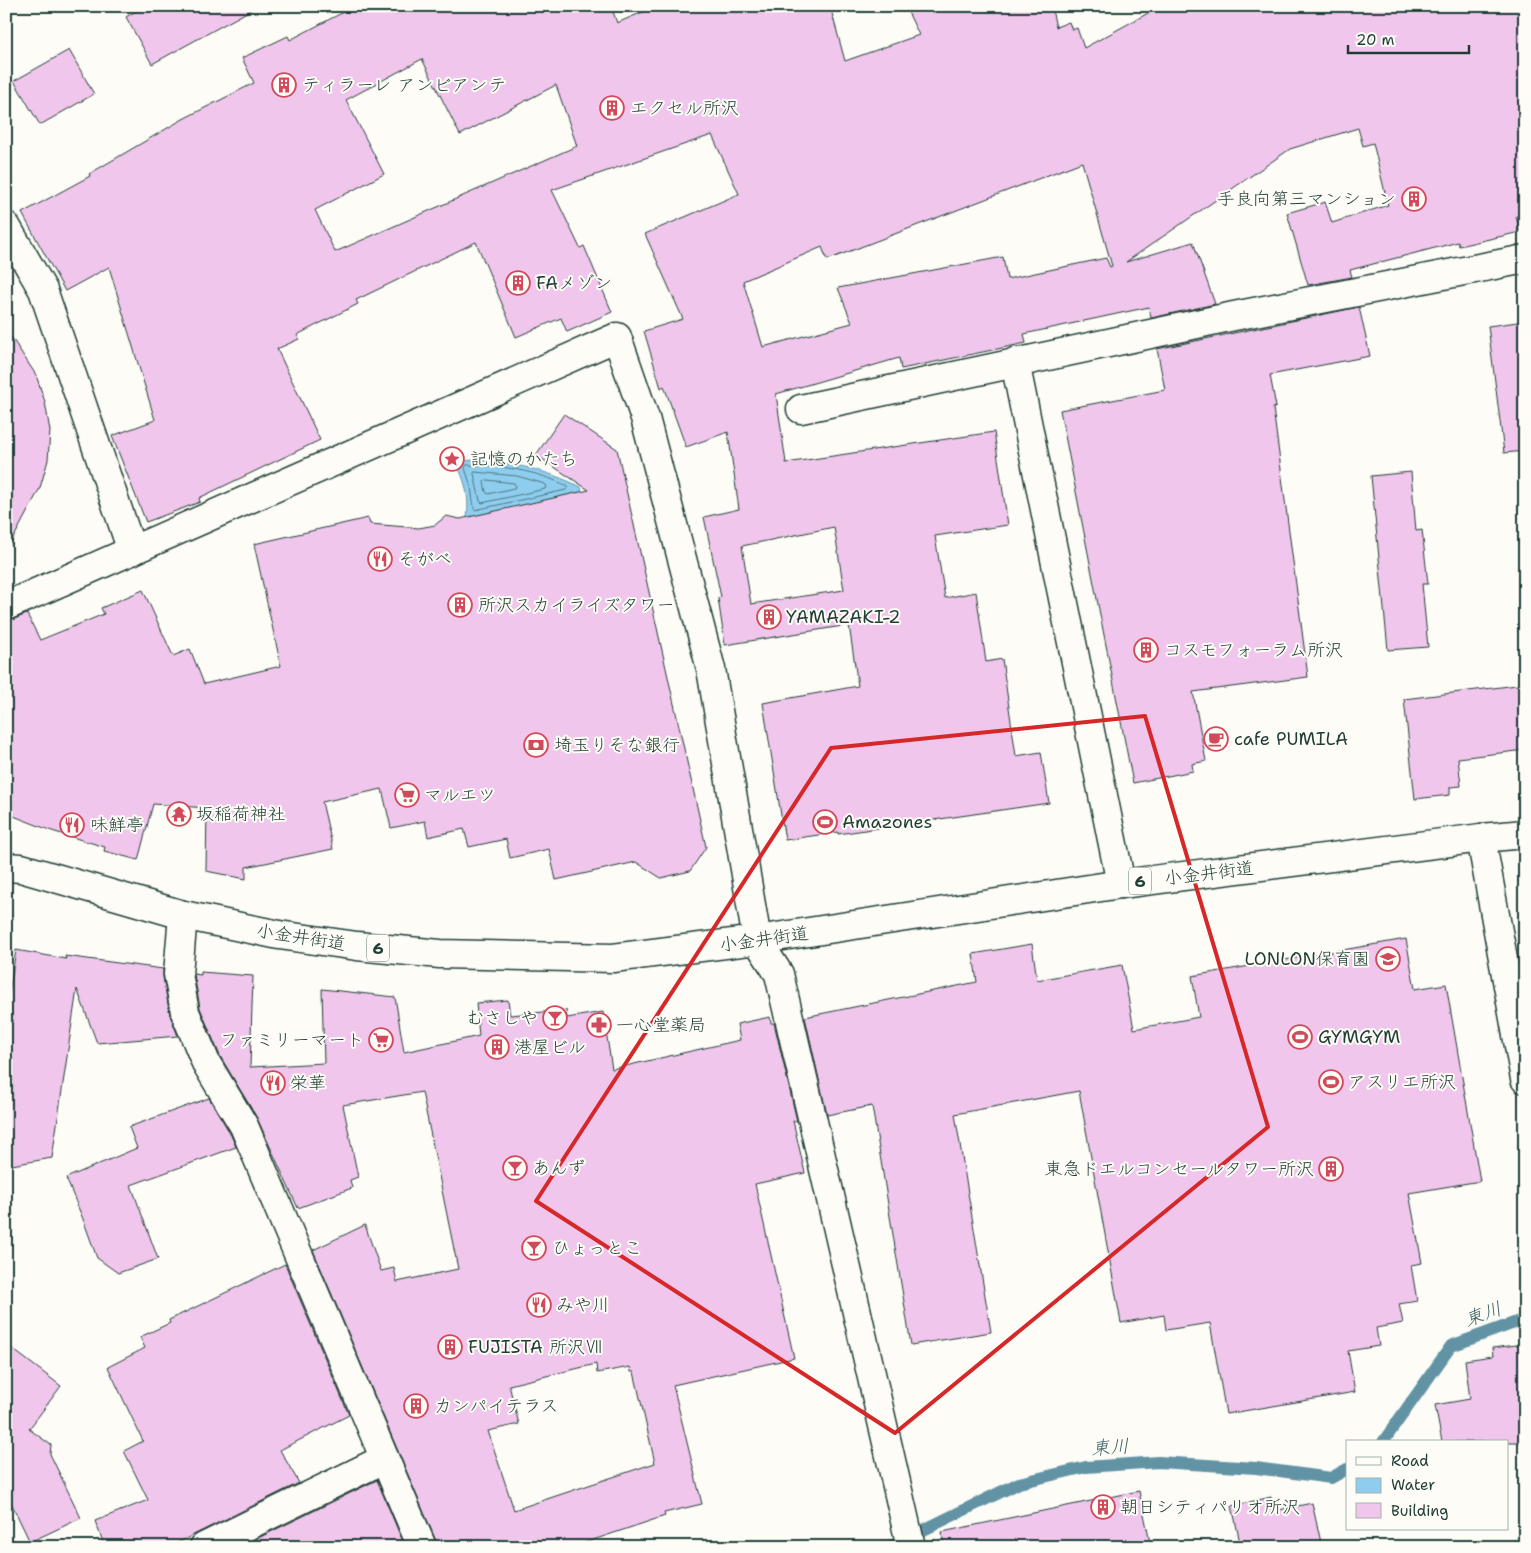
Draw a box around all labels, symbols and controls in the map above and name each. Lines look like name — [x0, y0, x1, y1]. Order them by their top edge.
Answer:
scale bar — [1348, 22, 1470, 54]
text: 20 m — [1356, 30, 1395, 50]
building icon: ティラーレ アンビアンテ — [271, 72, 297, 98]
place label: ティラーレ アンビアンテ — [302, 73, 507, 97]
building icon: エクセル所沢 — [599, 95, 625, 121]
place label: エクセル所沢 — [630, 96, 739, 120]
building icon: 手良向第三マンション — [1401, 186, 1427, 212]
place label: 手良向第三マンション — [1217, 187, 1396, 211]
building icon: FAメゾン — [505, 270, 531, 296]
place label: FAメゾン — [536, 271, 612, 295]
place icon: 記憶のかたち — [439, 446, 465, 472]
place label: 記憶のかたち — [470, 447, 577, 471]
restaurant icon: そがべ — [367, 546, 393, 572]
place label: そがべ — [398, 547, 452, 571]
building icon: 所沢スカイライズタワー — [447, 592, 473, 618]
place label: 所沢スカイライズタワー — [478, 593, 675, 617]
building icon: YAMAZAKI-2 — [756, 604, 782, 630]
place label: YAMAZAKI-2 — [786, 605, 900, 629]
building icon: コスモフォーラム所沢 — [1133, 637, 1159, 663]
place label: コスモフォーラム所沢 — [1164, 638, 1343, 662]
cafe icon: cafe PUMILA — [1203, 726, 1229, 752]
place label: cafe PUMILA — [1234, 727, 1348, 751]
bank icon: 埼玉りそな銀行 — [523, 732, 549, 758]
place label: 埼玉りそな銀行 — [554, 733, 680, 757]
supermarket icon: マルエツ — [394, 782, 420, 808]
place label: マルエツ — [424, 783, 496, 807]
temple icon: 坂稲荷神社 — [166, 801, 192, 827]
place label: 坂稲荷神社 — [196, 802, 286, 826]
sports icon: Amazones — [812, 809, 838, 835]
place label: Amazones — [842, 810, 932, 834]
restaurant icon: 味鮮亭 — [59, 812, 85, 838]
place label: 味鮮亭 — [90, 813, 144, 837]
street label: 小金井街道 — [1163, 856, 1255, 890]
road number: 6 — [1129, 868, 1151, 894]
street label: 小金井街道 — [255, 918, 347, 956]
street label: 小金井街道 — [718, 921, 810, 957]
road number: 6 — [367, 934, 389, 961]
school or university icon: LONLON保育園 — [1375, 946, 1401, 972]
place label: LONLON保育園 — [1245, 947, 1370, 971]
bar icon: むさしや — [542, 1005, 568, 1031]
place label: むさしや — [466, 1006, 538, 1030]
pharmacy icon: 一心堂薬局 — [586, 1012, 612, 1038]
place label: 一心堂薬局 — [616, 1013, 706, 1037]
sports icon: GYMGYM — [1287, 1024, 1313, 1050]
place label: GYMGYM — [1318, 1025, 1400, 1049]
supermarket icon: ファミリーマート — [368, 1027, 394, 1053]
place label: ファミリーマート — [220, 1028, 364, 1052]
building icon: 港屋ビル — [484, 1034, 510, 1060]
place label: 港屋ビル — [514, 1035, 586, 1059]
sports icon: アスリエ所沢 — [1318, 1069, 1344, 1095]
restaurant icon: 栄華 — [260, 1070, 286, 1096]
place label: アスリエ所沢 — [1348, 1070, 1456, 1094]
place label: 栄華 — [290, 1071, 326, 1095]
bar icon: あんず — [502, 1155, 528, 1181]
place label: あんず — [532, 1156, 585, 1180]
building icon: 東急ドエルコンセールタワー所沢 — [1318, 1156, 1344, 1182]
place label: 東急ドエルコンセールタワー所沢 — [1045, 1157, 1314, 1181]
bar icon: ひょっとこ — [521, 1235, 547, 1261]
place label: ひょっとこ — [552, 1236, 642, 1260]
restaurant icon: みや川 — [526, 1292, 552, 1318]
place label: みや川 — [556, 1293, 610, 1317]
water label: 東川 — [1461, 1296, 1505, 1332]
building icon: FUJISTA 所沢Ⅶ — [437, 1334, 463, 1360]
place label: FUJISTA 所沢Ⅶ — [468, 1335, 603, 1359]
building icon: カンパイテラス — [403, 1393, 429, 1419]
place label: カンパイテラス — [434, 1394, 559, 1418]
water label: 東川 — [1090, 1433, 1130, 1461]
legend — [1346, 1440, 1508, 1530]
text: Road — [1391, 1451, 1429, 1471]
text: Water — [1391, 1475, 1435, 1495]
building icon: 朝日シティパリオ所沢 — [1090, 1494, 1116, 1520]
place label: 朝日シティパリオ所沢 — [1120, 1495, 1300, 1519]
text: Building — [1391, 1501, 1448, 1521]

